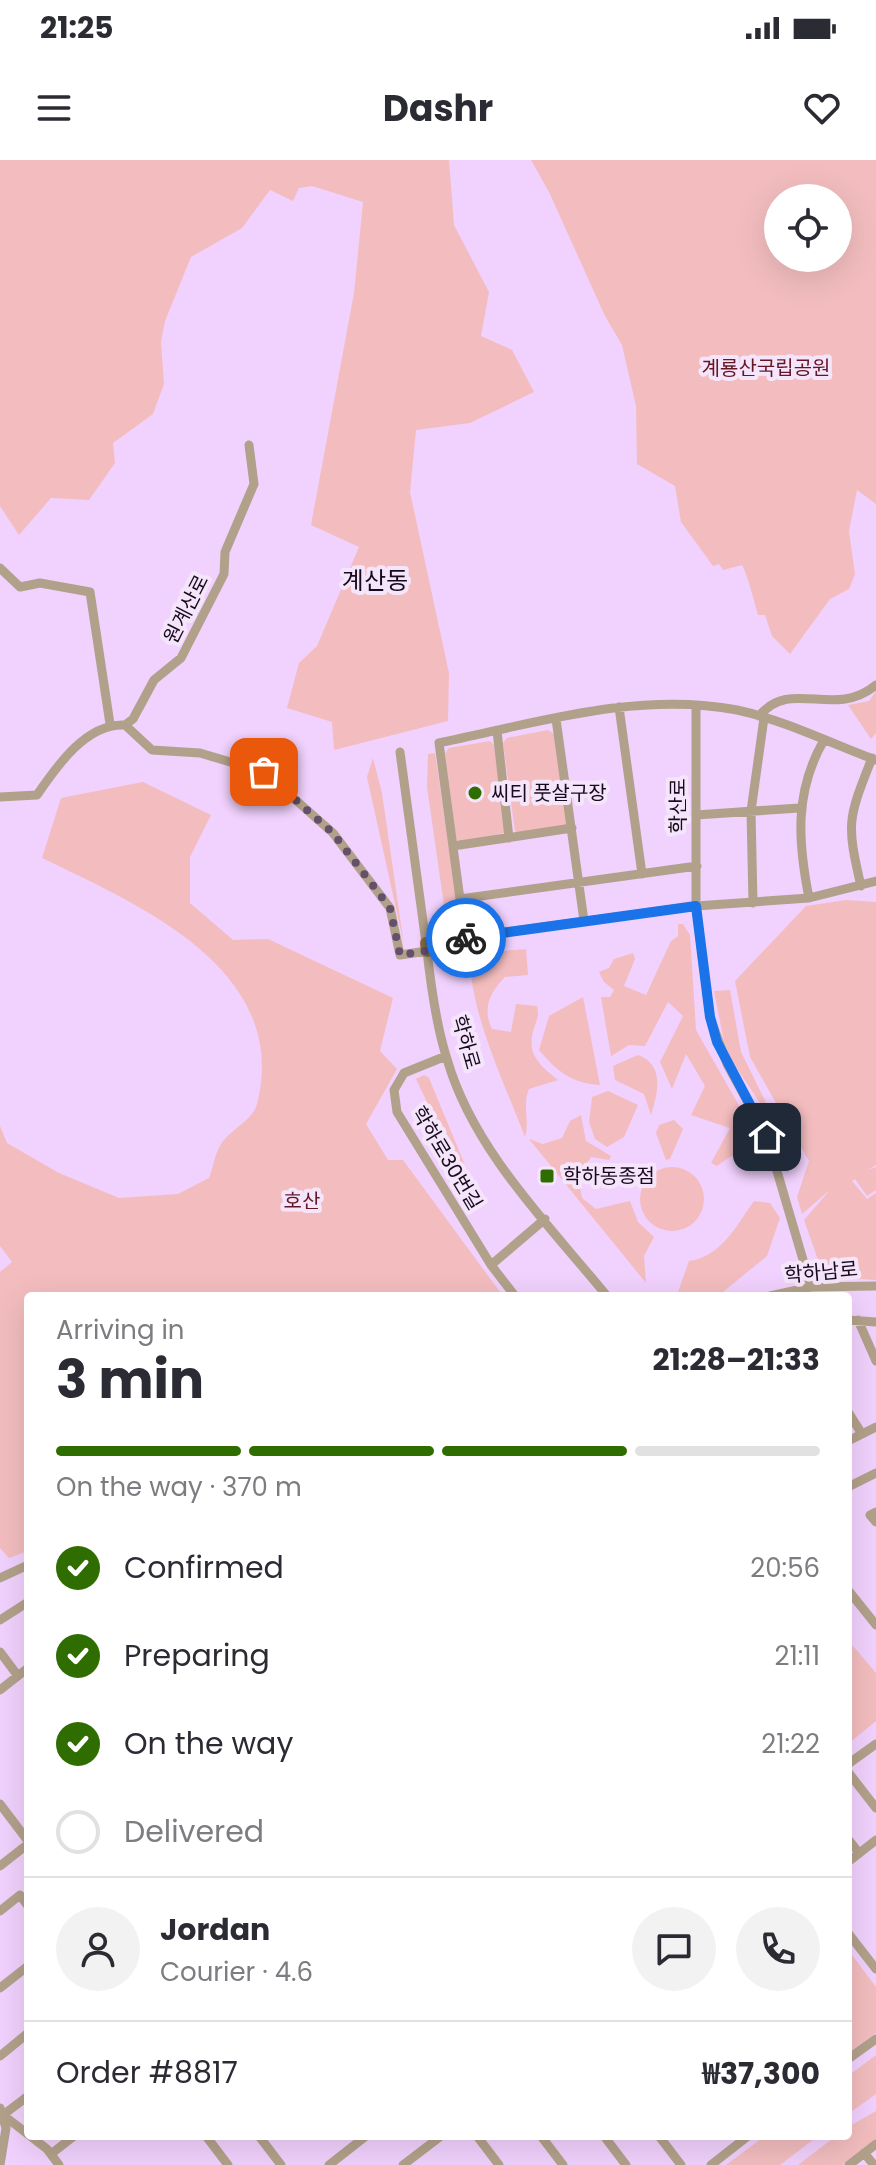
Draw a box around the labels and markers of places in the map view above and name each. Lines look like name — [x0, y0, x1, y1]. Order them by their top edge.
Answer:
pin — [230, 738, 298, 806]
place label: 씨티 풋살구장 — [491, 779, 607, 807]
marker: 씨티 풋살구장 — [466, 784, 484, 802]
pin — [733, 1103, 801, 1171]
place label: 학하동종점 — [563, 1162, 655, 1190]
marker: 학하동종점 — [538, 1167, 556, 1185]

